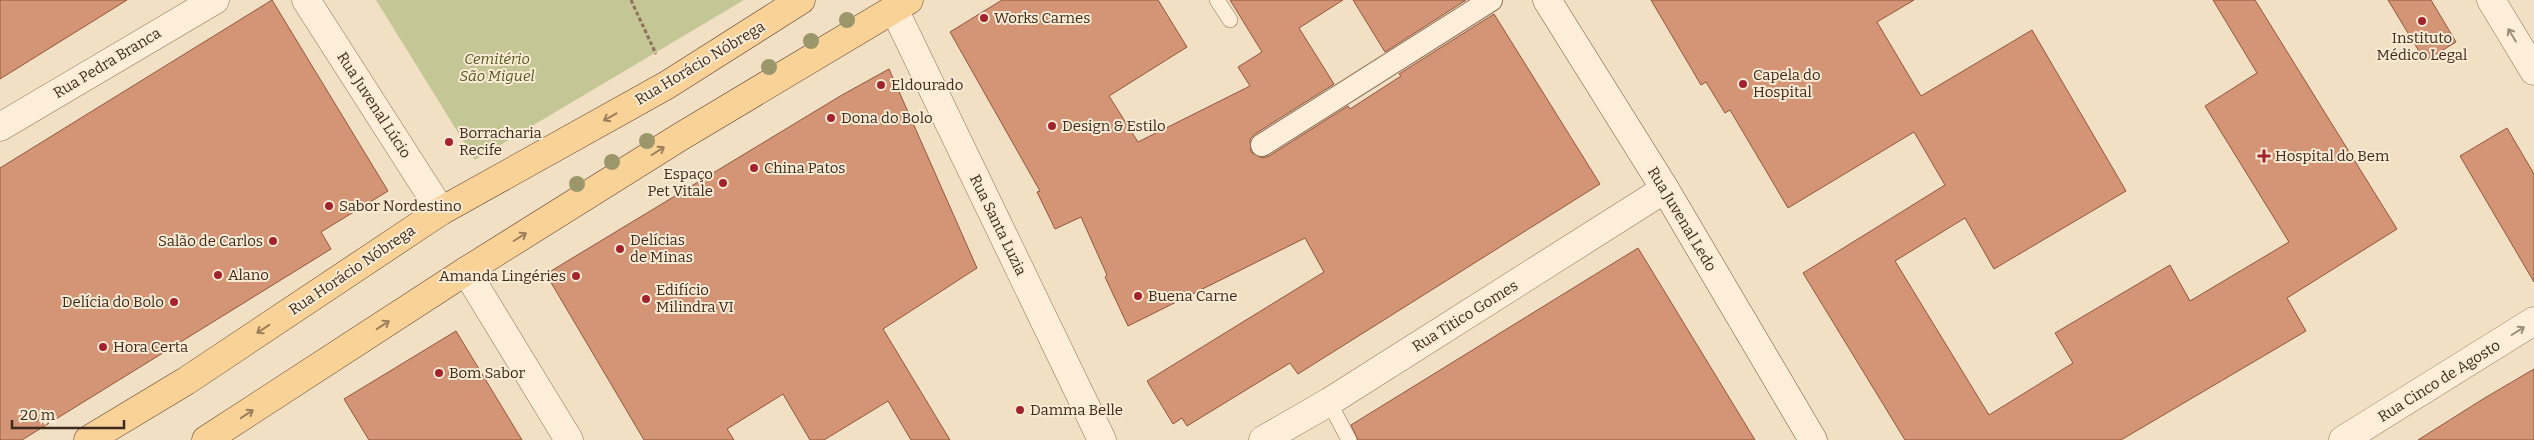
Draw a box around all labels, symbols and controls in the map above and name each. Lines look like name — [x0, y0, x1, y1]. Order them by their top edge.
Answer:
place label: Works Carnes — [994, 9, 1090, 27]
marker: Works Carnes — [978, 12, 990, 24]
marker: Instituto Médico Legal — [2416, 15, 2428, 27]
street label: Rua Horácio Nóbrega — [632, 17, 768, 109]
street label: Rua Pedra Branca — [50, 24, 164, 102]
place label: Instituto Médico Legal — [2377, 29, 2467, 64]
one-way arrow — [2507, 29, 2517, 43]
street label: Rua Juvenal Lúcio — [333, 49, 415, 161]
park label: Cemitério São Miguel — [459, 50, 535, 85]
place label: Capela do Hospital — [1753, 66, 1821, 101]
place label: Eldourado — [891, 76, 963, 94]
marker: Capela do Hospital — [1737, 78, 1749, 90]
marker: Eldourado — [875, 79, 887, 91]
place label: Dona do Bolo — [841, 109, 933, 127]
one-way arrow — [604, 112, 618, 122]
marker: Dona do Bolo — [825, 112, 837, 124]
place label: Design & Estilo — [1062, 117, 1166, 135]
marker: Design & Estilo — [1046, 120, 1058, 132]
place label: Borracharia Recife — [459, 124, 542, 159]
marker: Borracharia Recife — [443, 136, 455, 148]
one-way arrow — [650, 146, 664, 156]
place label: Hospital do Bem — [2275, 147, 2390, 165]
marker: Hospital do Bem — [2257, 149, 2271, 163]
place label: China Patos — [764, 159, 846, 177]
marker: China Patos — [748, 162, 760, 174]
street label: Rua Juvenal Ledo — [1644, 164, 1720, 274]
place label: Espaço Pet Vitale — [647, 165, 713, 200]
street label: Rua Santa Luzia — [966, 172, 1030, 278]
marker: Espaço Pet Vitale — [717, 177, 729, 189]
place label: Sabor Nordestino — [339, 197, 462, 215]
marker: Sabor Nordestino — [323, 200, 335, 212]
street label: Rua Horácio Nóbrega — [286, 221, 418, 319]
place label: Delícias de Minas — [630, 231, 693, 266]
place label: Salão de Carlos — [158, 232, 263, 250]
one-way arrow — [513, 232, 527, 242]
marker: Salão de Carlos — [267, 235, 279, 247]
marker: Delícias de Minas — [614, 243, 626, 255]
place label: Alano — [228, 266, 269, 284]
place label: Amanda Lingéries — [439, 267, 566, 285]
marker: Alano — [212, 269, 224, 281]
marker: Amanda Lingéries — [570, 270, 582, 282]
street label: Rua Titico Gomes — [1409, 276, 1521, 356]
place label: Edifício Milindra VI — [656, 281, 734, 316]
place label: Buena Carne — [1148, 287, 1237, 305]
marker: Buena Carne — [1132, 290, 1144, 302]
place label: Delícia do Bolo — [62, 293, 164, 311]
marker: Edifício Milindra VI — [640, 293, 652, 305]
marker: Delícia do Bolo — [168, 296, 180, 308]
one-way arrow — [376, 320, 390, 330]
one-way arrow — [256, 324, 270, 334]
one-way arrow — [2511, 326, 2525, 336]
street label: Rua Cinco de Agosto — [2375, 336, 2503, 426]
place label: Hora Certa — [113, 338, 188, 356]
marker: Hora Certa — [97, 341, 109, 353]
place label: Bom Sabor — [449, 364, 526, 382]
marker: Bom Sabor — [433, 367, 445, 379]
scale bar — [12, 398, 125, 430]
place label: Damma Belle — [1030, 401, 1123, 419]
marker: Damma Belle — [1014, 404, 1026, 416]
text: 20 m — [20, 406, 56, 424]
one-way arrow — [240, 409, 254, 419]

